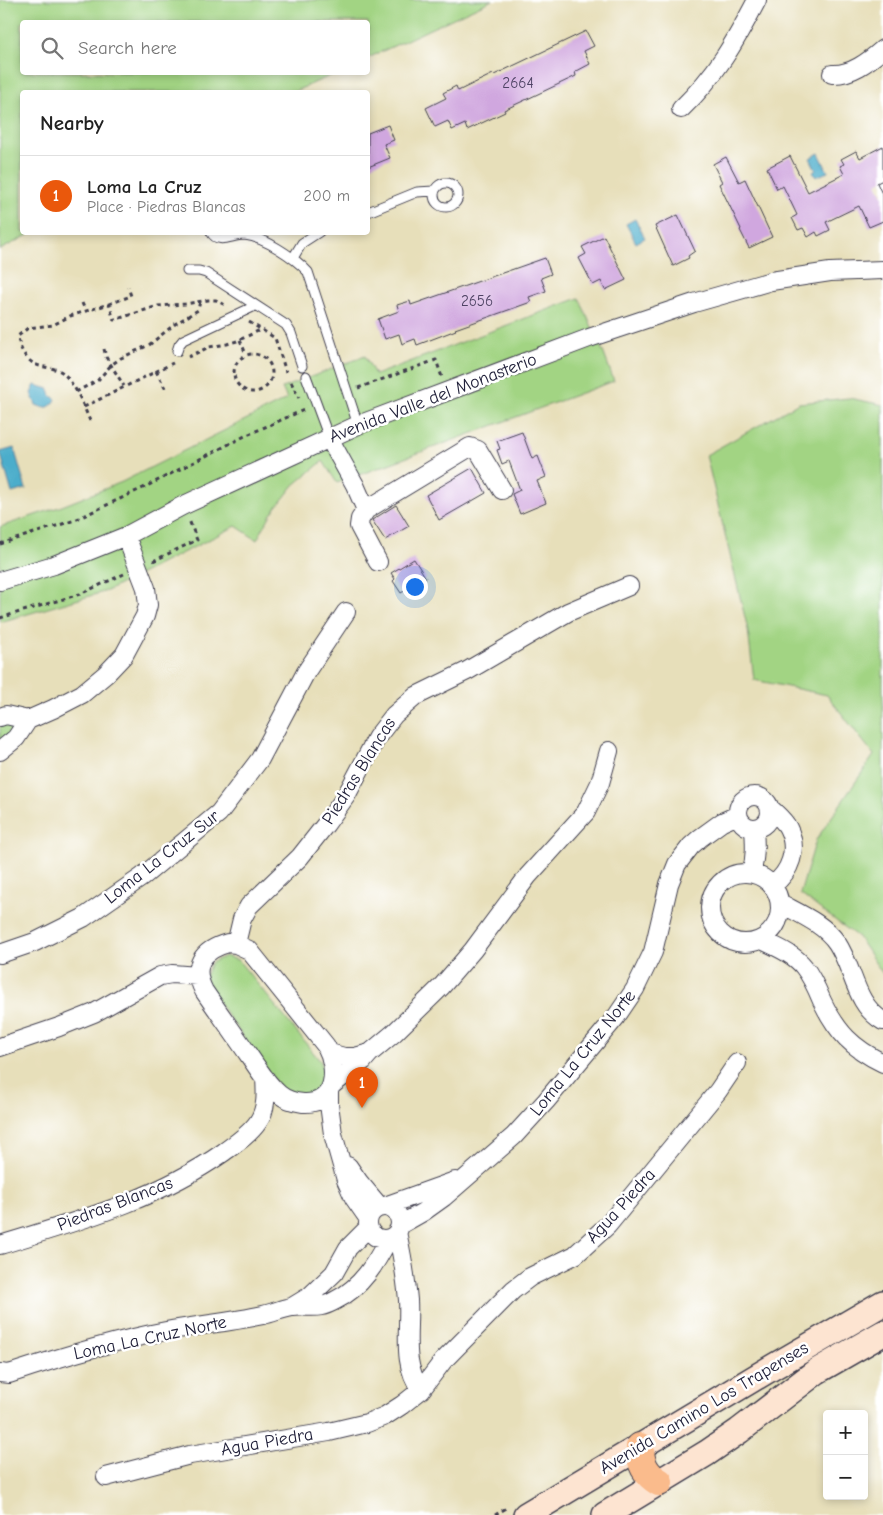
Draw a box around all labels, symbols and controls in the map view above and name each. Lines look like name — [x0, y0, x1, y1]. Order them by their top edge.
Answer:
search box — [20, 20, 370, 75]
icon: search — [38, 34, 66, 62]
text: Search here — [78, 37, 177, 59]
house number: 2664 — [502, 74, 534, 92]
text: Nearby — [40, 111, 104, 135]
text: Loma La Cruz — [87, 176, 201, 198]
text: 1 — [53, 187, 59, 205]
text: 200 m — [304, 187, 350, 205]
text: Place · Piedras Blancas — [87, 198, 246, 216]
house number: 2656 — [461, 292, 493, 310]
street label: Avenida Valle del Monasterio — [326, 349, 540, 447]
your location — [402, 574, 428, 600]
street label: Piedras Blancas — [318, 714, 400, 828]
street label: Loma La Cruz Sur — [100, 805, 224, 908]
street label: Loma La Cruz Norte — [526, 986, 640, 1120]
pin: 1 — [346, 1067, 378, 1108]
street label: Agua Piedra — [582, 1164, 660, 1248]
street label: Piedras Blancas — [54, 1172, 176, 1236]
street label: Loma La Cruz Norte — [72, 1312, 228, 1364]
street label: Avenida Camino Los Trapenses — [596, 1337, 812, 1479]
map controls — [823, 1410, 868, 1500]
button: + — [823, 1410, 868, 1455]
street label: Agua Piedra — [219, 1424, 315, 1460]
button: − — [823, 1455, 868, 1500]

